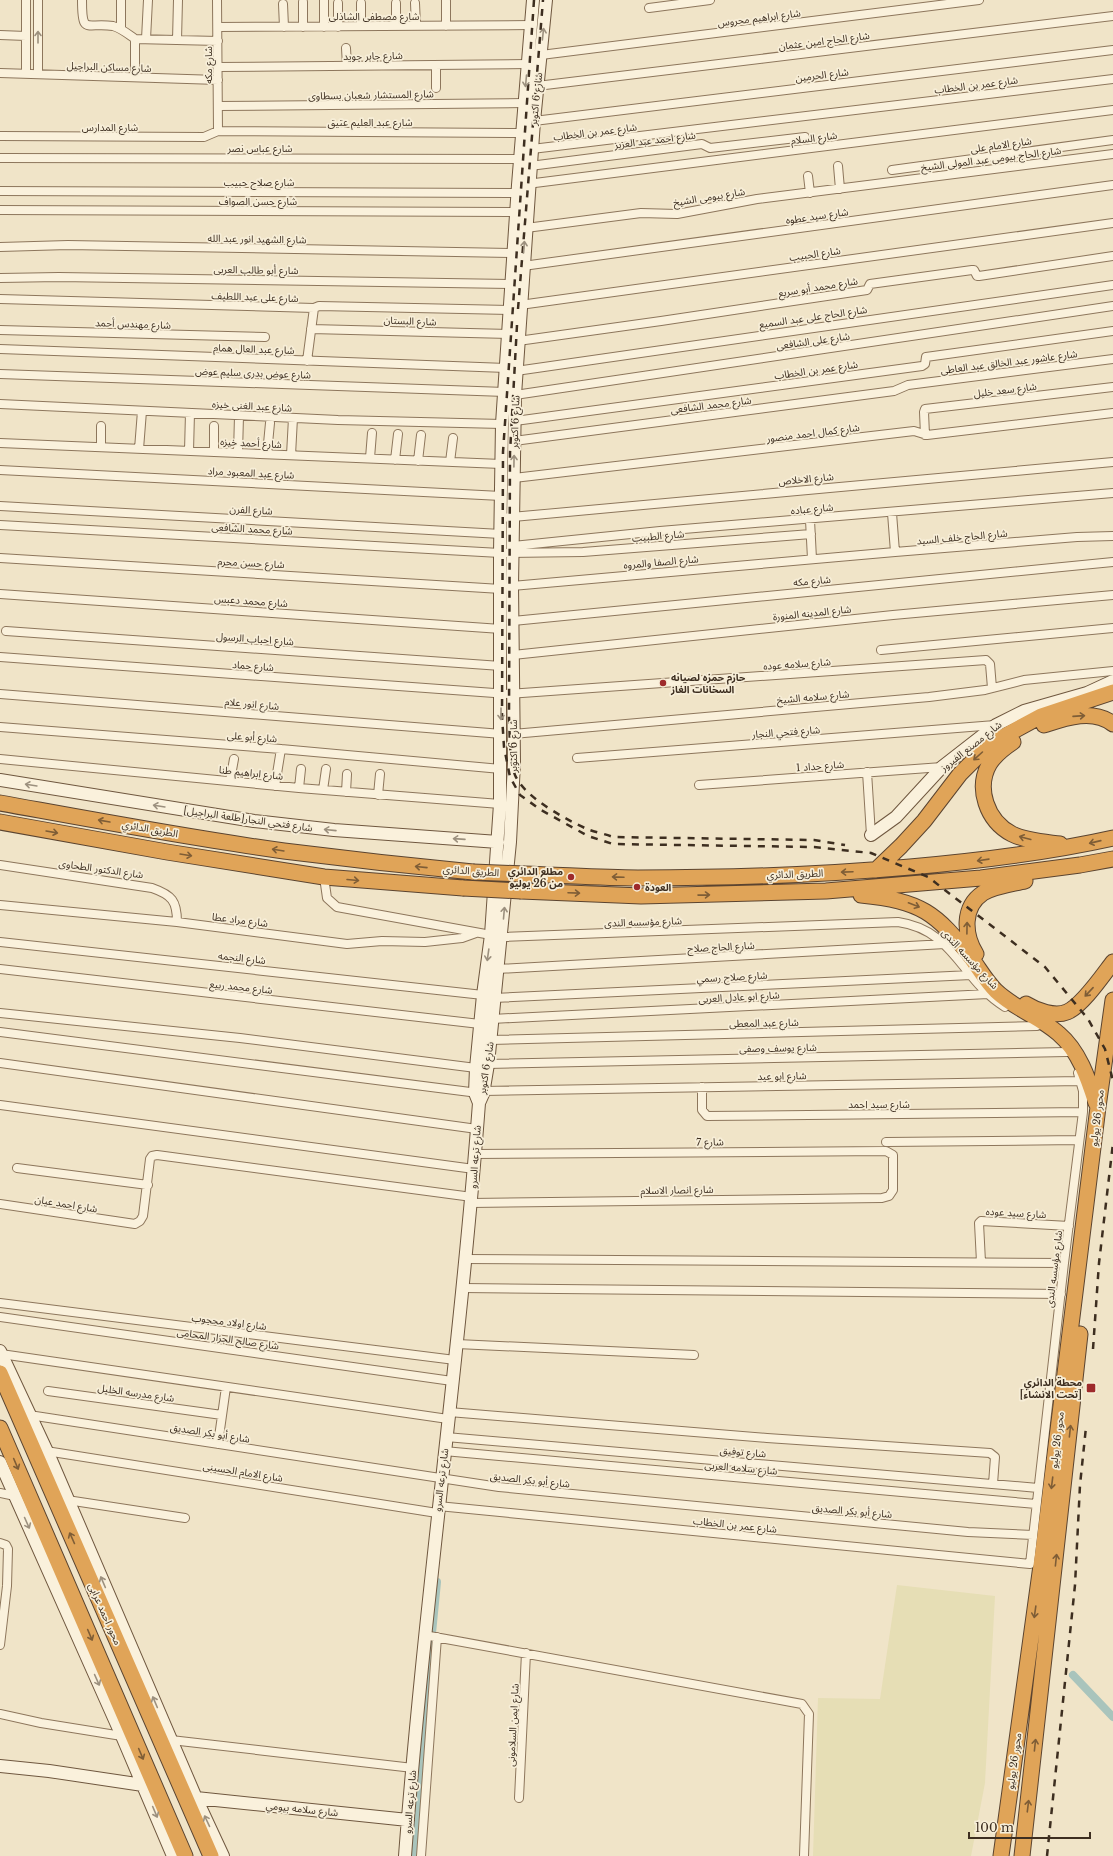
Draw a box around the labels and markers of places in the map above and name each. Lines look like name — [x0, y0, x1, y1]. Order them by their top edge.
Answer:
place label: حازم حمزه لصيانه السخانات الغاز — [670, 671, 746, 696]
marker: حازم حمزه لصيانه السخانات الغاز — [658, 678, 668, 688]
place label: مطلع الدائري من 26 يوليو — [508, 865, 563, 890]
marker: مطلع الدائري من 26 يوليو — [566, 872, 576, 882]
place label: العودة — [645, 881, 672, 894]
marker: العودة — [632, 882, 642, 892]
place label: محطة الدائري [تحت الانشاء] — [1020, 1376, 1082, 1401]
marker: محطة الدائري [تحت الانشاء] — [1085, 1382, 1097, 1394]

